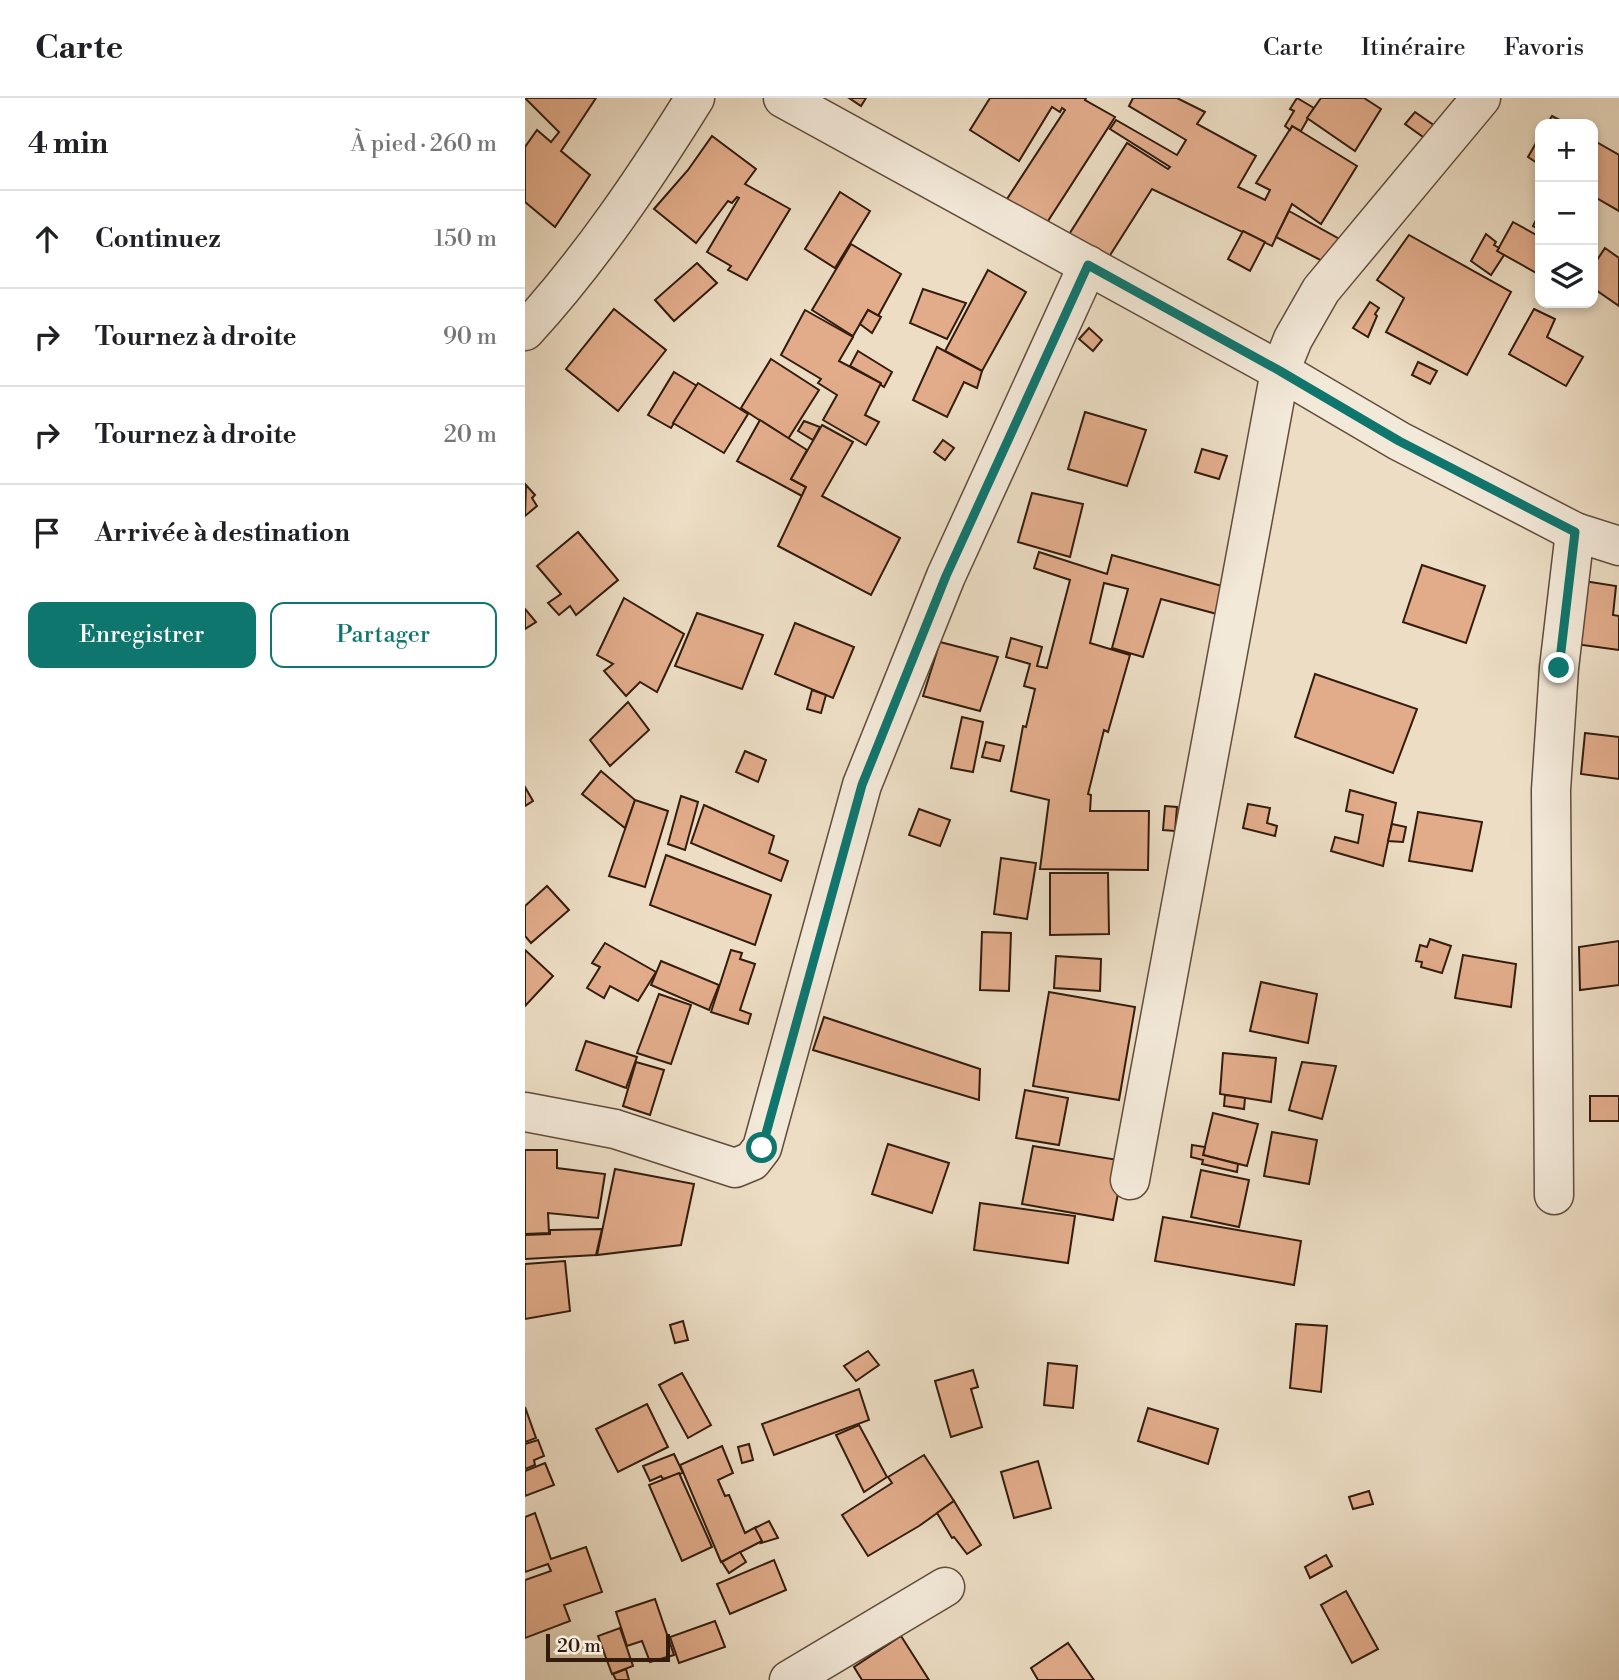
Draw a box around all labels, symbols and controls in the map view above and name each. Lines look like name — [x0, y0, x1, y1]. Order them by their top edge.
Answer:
text: Carte — [35, 28, 123, 69]
text: Carte — [1263, 33, 1323, 63]
text: Itinéraire — [1361, 33, 1466, 63]
text: Favoris — [1504, 33, 1584, 63]
map controls — [1535, 119, 1598, 308]
button: + — [1535, 119, 1598, 182]
text: 4 min — [28, 125, 108, 163]
text: À pied · 260 m — [350, 130, 497, 158]
button: − — [1535, 182, 1598, 245]
icon: ahead — [28, 220, 66, 258]
text: Continuez — [95, 223, 221, 255]
text: 150 m — [434, 225, 497, 253]
button: layers — [1535, 245, 1598, 308]
icon: right — [28, 318, 66, 356]
text: Tournez à droite — [95, 321, 297, 353]
text: 90 m — [443, 323, 497, 351]
icon: right — [28, 416, 66, 454]
text: Tournez à droite — [95, 419, 297, 451]
text: 20 m — [444, 421, 497, 449]
icon: arrive — [28, 514, 66, 552]
text: Arrivée à destination — [95, 517, 350, 549]
button: Enregistrer — [28, 602, 256, 668]
button: Partager — [270, 602, 497, 668]
route end — [1543, 652, 1574, 683]
route start — [746, 1132, 777, 1163]
scale bar — [546, 1631, 670, 1663]
text: 20 m — [557, 1634, 601, 1658]

